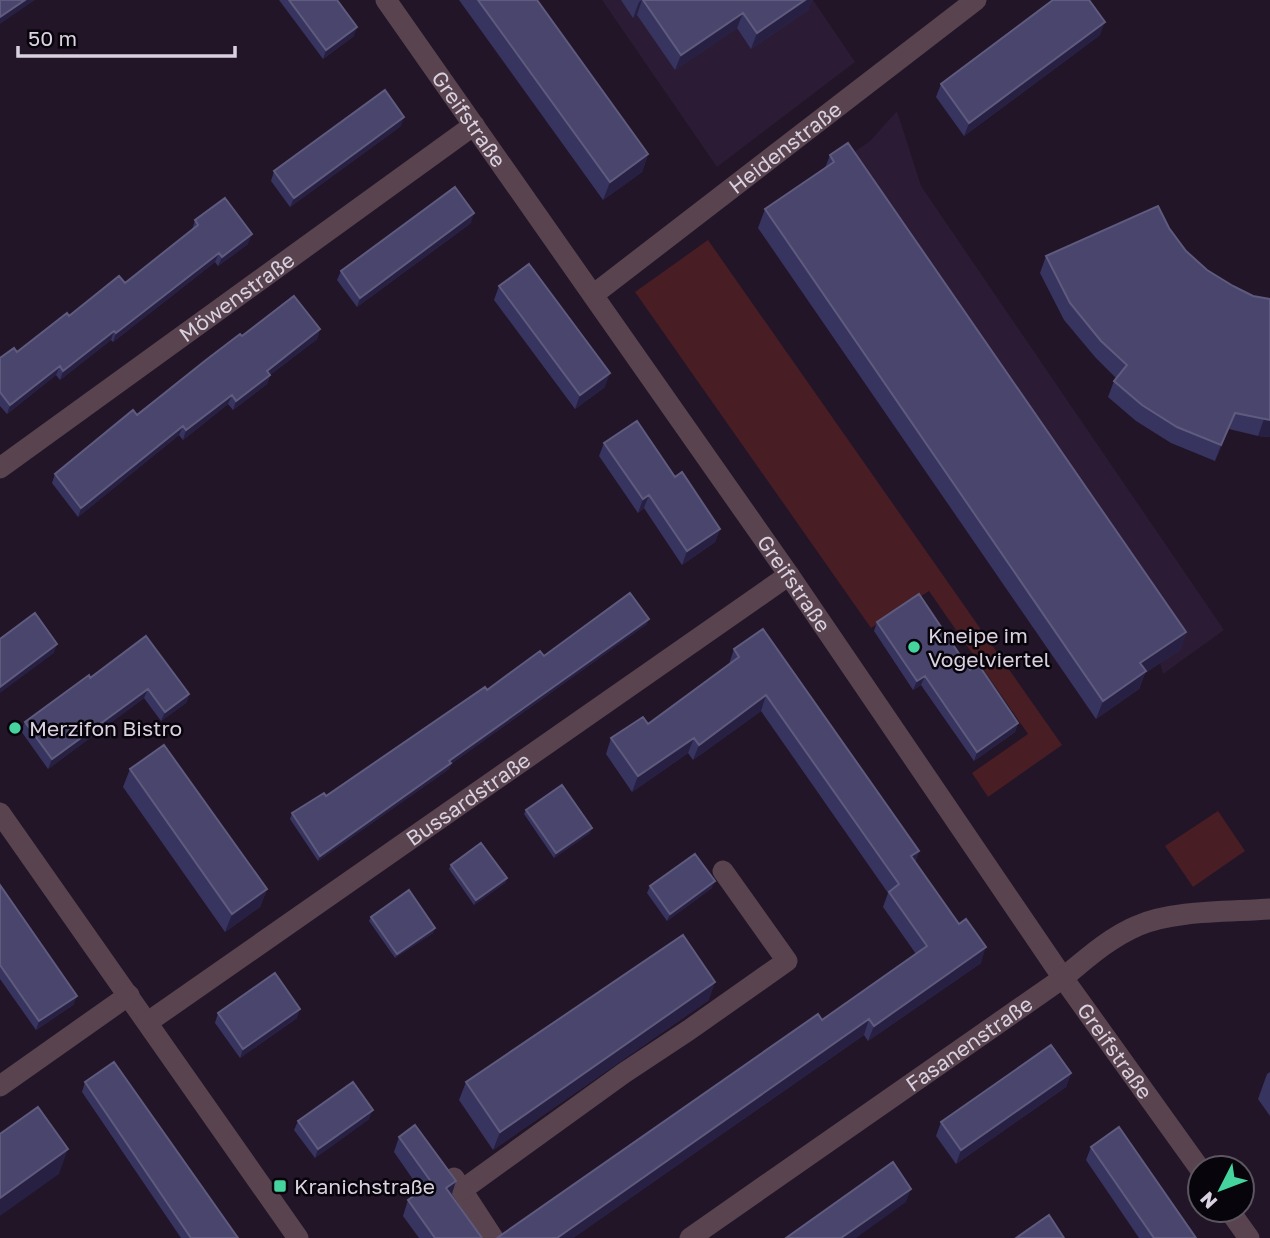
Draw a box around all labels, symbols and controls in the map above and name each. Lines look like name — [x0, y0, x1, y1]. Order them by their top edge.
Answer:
scale bar — [18, 14, 234, 58]
text: 50 m — [28, 25, 77, 51]
street label: Greifstraße — [426, 65, 512, 172]
street label: Heidenstraße — [723, 96, 846, 199]
street label: Möwenstraße — [174, 246, 299, 347]
street label: Greifstraße — [752, 530, 837, 637]
place label: Kneipe im Vogelviertel — [928, 622, 1050, 672]
marker: Kneipe im Vogelviertel — [906, 639, 922, 655]
place label: Merzifon Bistro — [29, 715, 182, 741]
marker: Merzifon Bistro — [7, 720, 23, 736]
street label: Bussardstraße — [401, 747, 535, 851]
street label: Fasanenstraße — [900, 990, 1037, 1097]
street label: Greifstraße — [1072, 998, 1158, 1104]
north arrow — [1186, 1154, 1256, 1224]
place label: Kranichstraße — [294, 1173, 435, 1199]
marker: Kranichstraße — [272, 1178, 288, 1194]
text: N — [1195, 1188, 1221, 1214]

